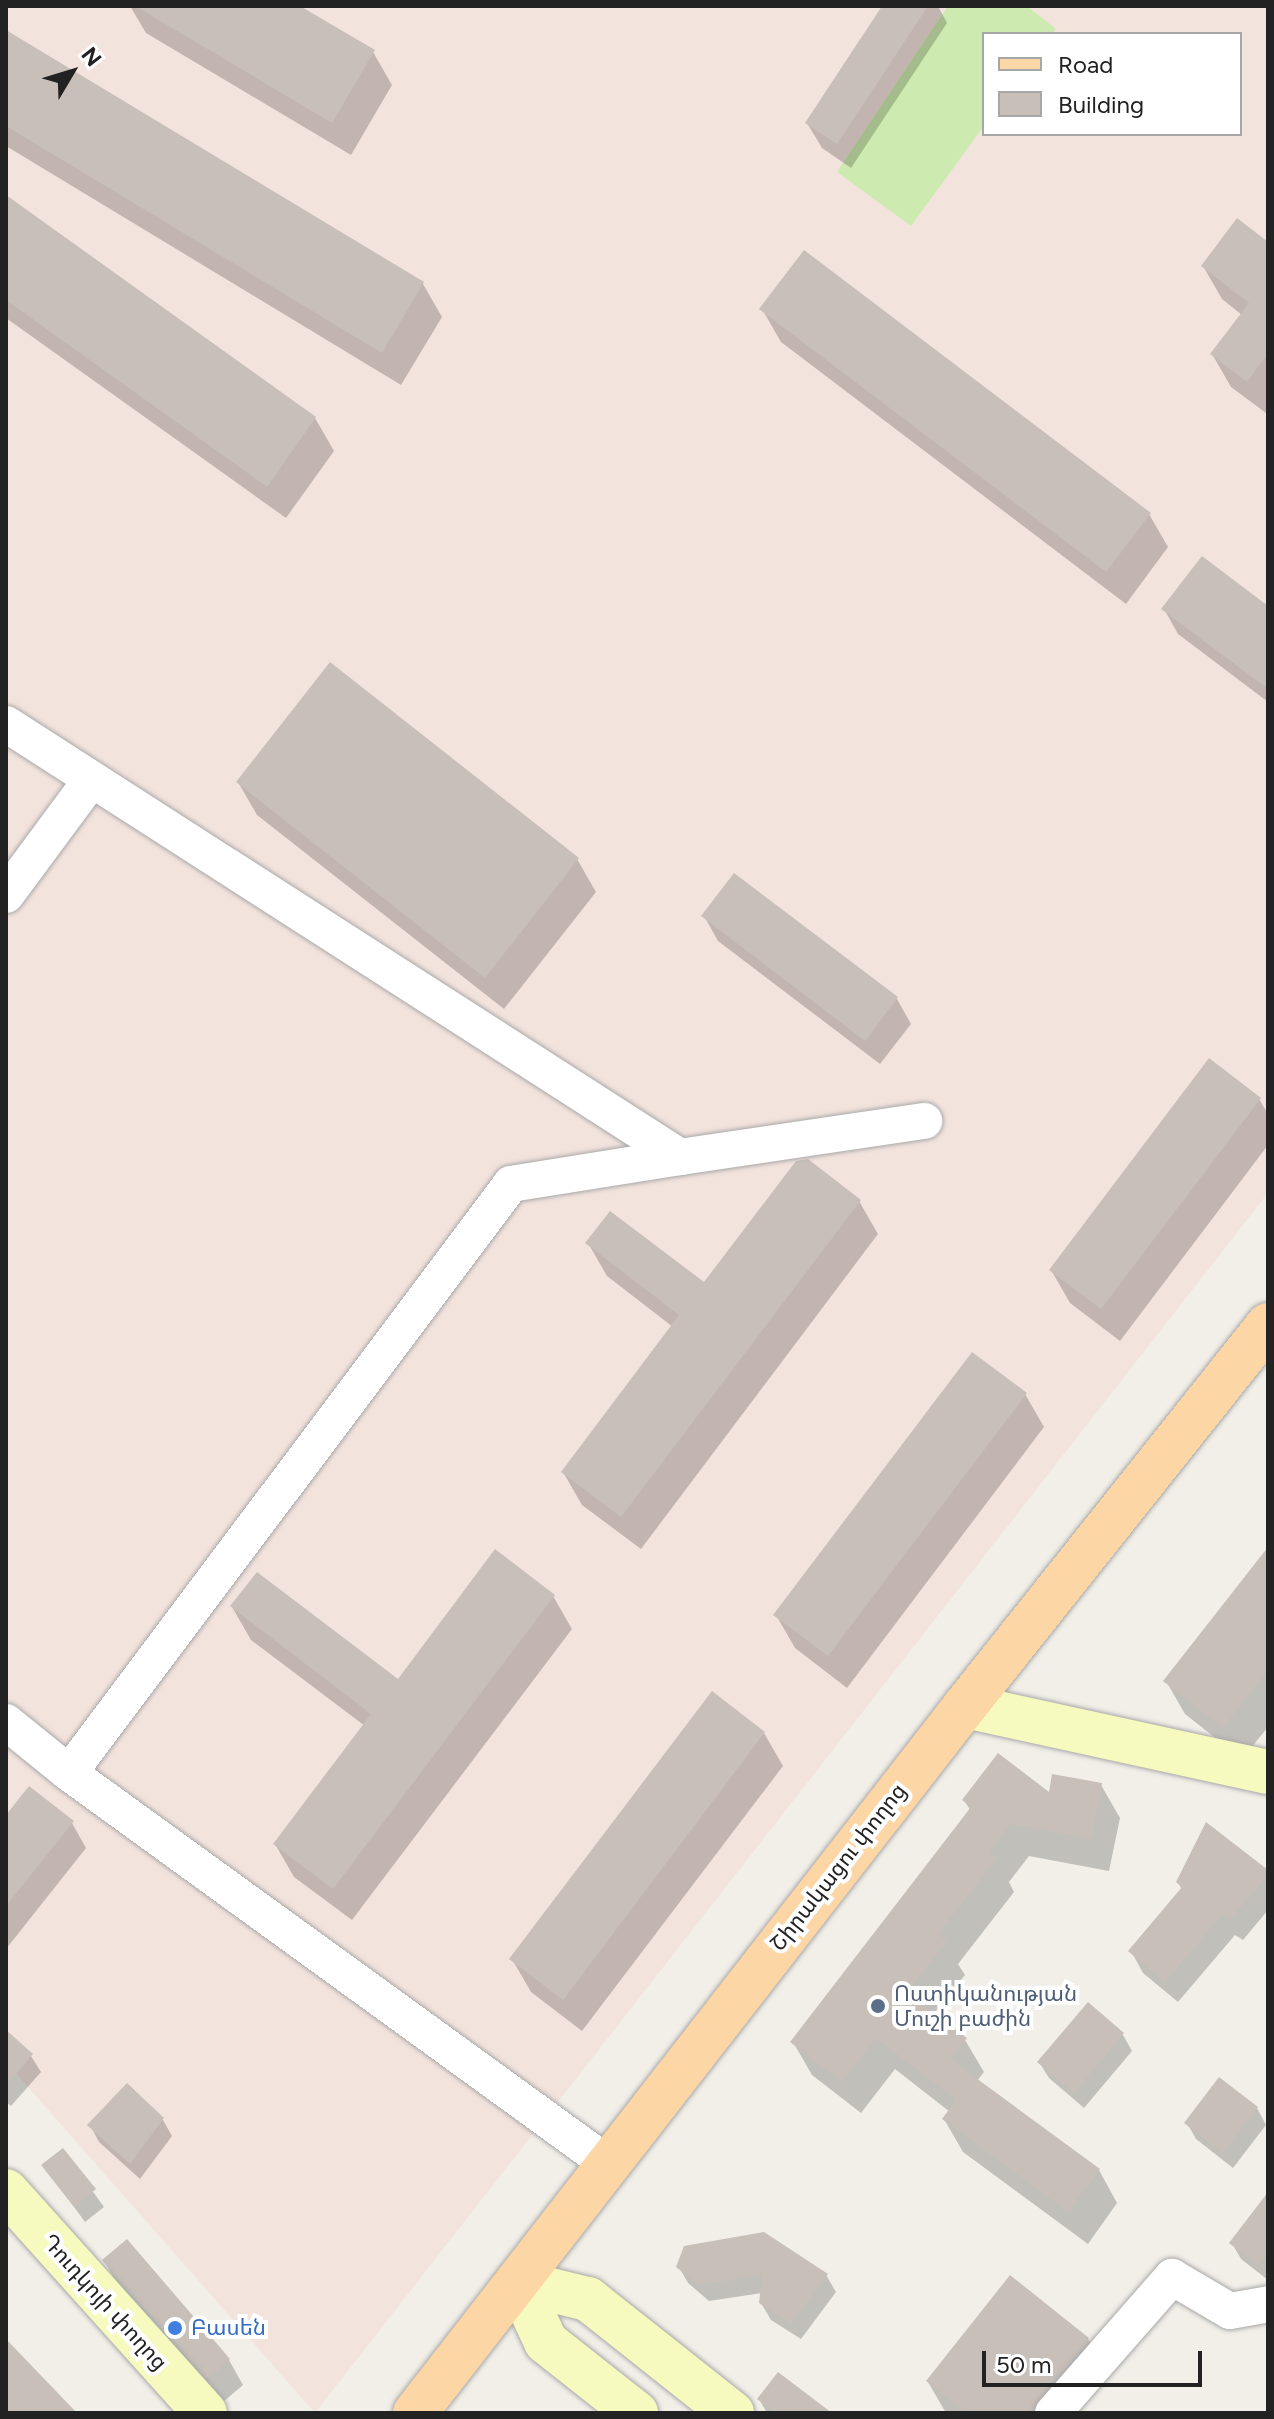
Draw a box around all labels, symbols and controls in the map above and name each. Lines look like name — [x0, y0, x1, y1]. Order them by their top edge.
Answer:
north arrow — [32, 32, 112, 112]
legend — [982, 32, 1242, 136]
text: N — [75, 42, 107, 72]
text: Road — [1058, 50, 1113, 79]
text: Building — [1058, 90, 1144, 119]
street label: Շիրակացու փողոց — [764, 1778, 912, 1956]
place label: Ոստիկանության Մուշի բաժին — [894, 1980, 1077, 2032]
marker: Ոստիկանության Մուշի բաժին — [869, 1997, 887, 2015]
street label: Դուդկոյի փողոց — [37, 2228, 173, 2376]
place label: Բասեն — [191, 2315, 266, 2341]
marker: Բասեն — [166, 2319, 184, 2337]
scale bar — [986, 2335, 1206, 2385]
text: 50 m — [996, 2350, 1052, 2379]

